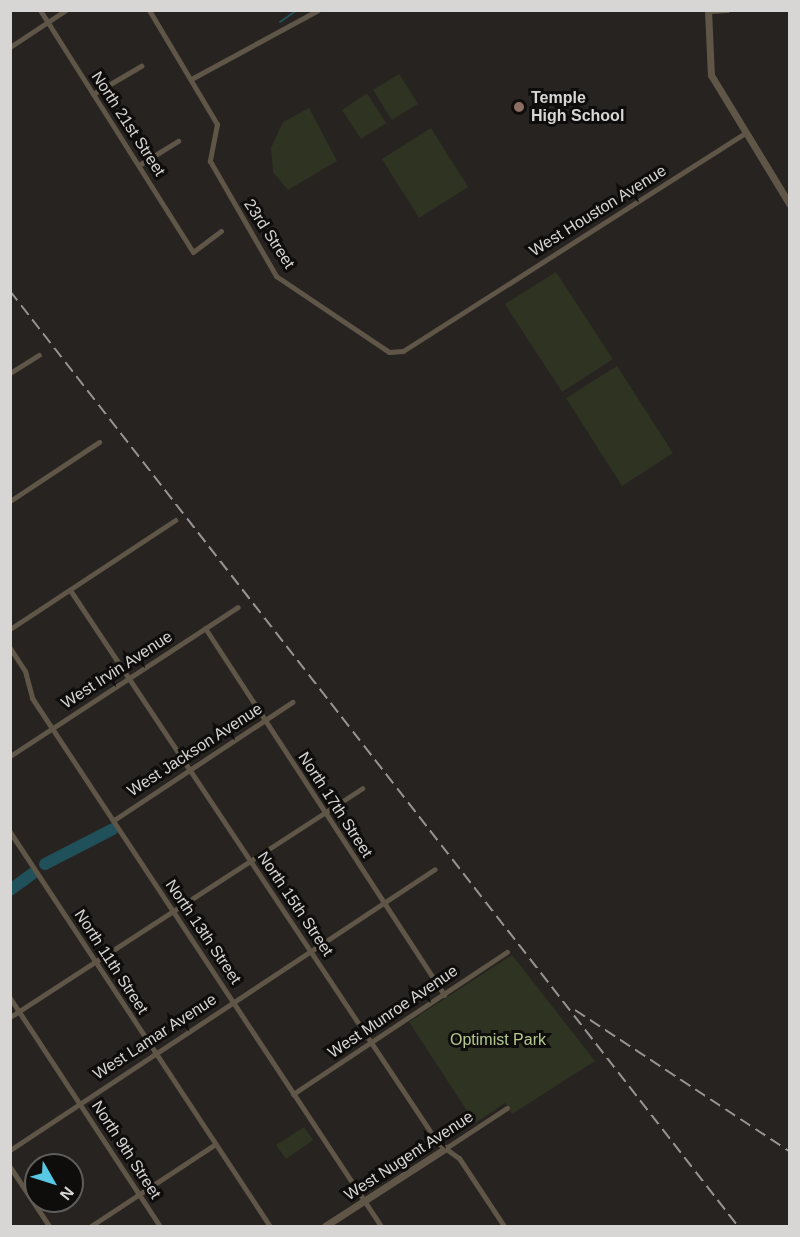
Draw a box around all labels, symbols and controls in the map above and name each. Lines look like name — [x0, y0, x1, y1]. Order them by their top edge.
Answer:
street label: North 21st Street — [87, 68, 169, 180]
place label: Temple High School — [531, 88, 624, 126]
marker: Temple High School — [512, 100, 526, 114]
street label: West Houston Avenue — [526, 161, 670, 261]
street label: 23rd Street — [239, 196, 299, 272]
street label: West Irvin Avenue — [58, 627, 176, 713]
street label: West Jackson Avenue — [124, 699, 266, 801]
street label: North 17th Street — [294, 749, 376, 861]
street label: North 15th Street — [253, 848, 337, 960]
street label: North 13th Street — [161, 876, 245, 988]
street label: North 11th Street — [70, 906, 152, 1018]
street label: West Munroe Avenue — [324, 961, 462, 1063]
street label: West Lamar Avenue — [89, 990, 221, 1084]
park label: Optimist Park — [450, 1030, 546, 1050]
street label: North 9th Street — [87, 1097, 165, 1203]
street label: West Nugent Avenue — [341, 1107, 477, 1205]
north arrow — [24, 1153, 84, 1213]
text: N — [57, 1184, 77, 1203]

